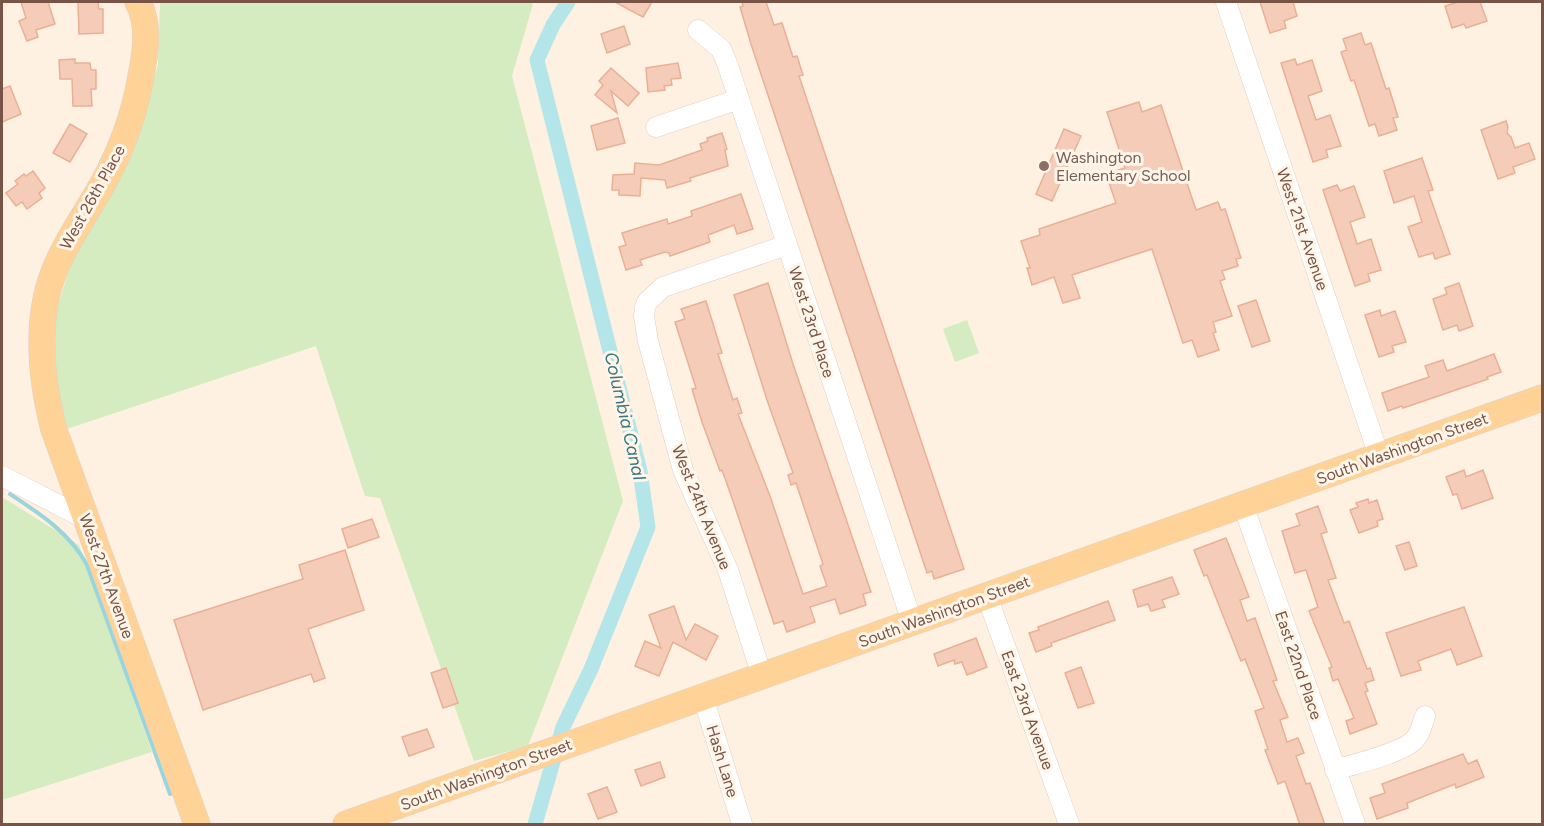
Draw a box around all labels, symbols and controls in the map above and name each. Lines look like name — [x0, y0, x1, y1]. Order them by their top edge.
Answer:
street label: West 26th Place — [56, 142, 129, 253]
place label: Washington Elementary School — [1056, 148, 1190, 185]
marker: Washington Elementary School — [1037, 159, 1051, 173]
street label: West 21st Avenue — [1273, 166, 1332, 293]
street label: West 23rd Place — [785, 264, 839, 380]
water label: Columbia Canal — [600, 350, 651, 483]
street label: South Washington Street — [1314, 409, 1491, 488]
street label: West 24th Avenue — [668, 442, 735, 573]
street label: West 27th Avenue — [75, 511, 138, 641]
street label: South Washington Street — [856, 572, 1033, 651]
street label: East 22nd Place — [1271, 608, 1326, 722]
street label: East 23rd Avenue — [997, 648, 1058, 773]
street label: Hash Lane — [703, 723, 743, 800]
street label: South Washington Street — [398, 735, 575, 814]

